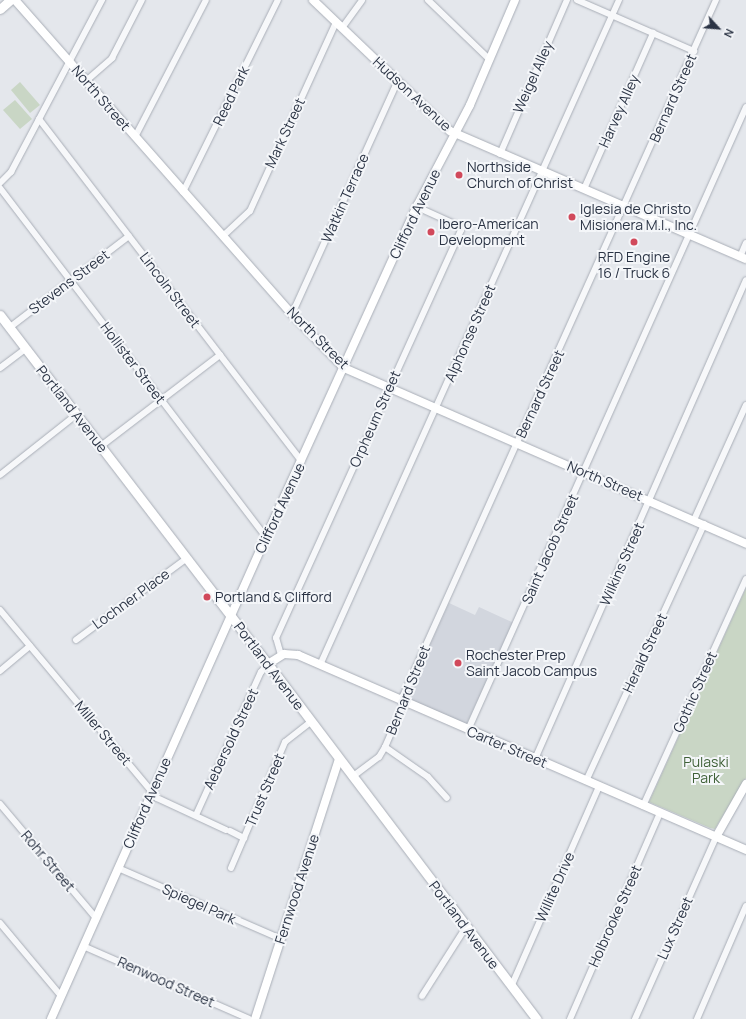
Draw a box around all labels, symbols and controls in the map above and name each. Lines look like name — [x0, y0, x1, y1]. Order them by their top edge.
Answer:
north arrow — [698, 8, 738, 48]
text: N — [721, 27, 738, 40]
street label: Weigel Alley — [510, 38, 556, 116]
street label: Bernard Street — [646, 51, 700, 145]
street label: Hudson Avenue — [369, 53, 455, 135]
street label: North Street — [68, 62, 134, 134]
street label: Reed Park — [209, 63, 253, 129]
street label: Harvey Alley — [595, 72, 643, 150]
street label: Mark Street — [261, 95, 309, 171]
street label: Watkin Terrace — [318, 151, 372, 245]
place label: Northside Church of Christ — [467, 159, 573, 192]
street label: Clifford Avenue — [386, 166, 444, 262]
marker: Northside Church of Christ — [454, 170, 464, 180]
place label: Iglesia de Christo Misionera M.I., Inc. — [580, 201, 697, 234]
marker: Iglesia de Christo Misionera M.I., Inc. — [567, 212, 577, 222]
place label: Ibero-American Development — [439, 216, 539, 248]
marker: Ibero-American Development — [426, 227, 436, 237]
marker: RFD Engine 16 / Truck 6 — [629, 237, 639, 247]
street label: Stevens Street — [26, 246, 112, 318]
street label: Lincoln Street — [136, 249, 204, 331]
place label: RFD Engine 16 / Truck 6 — [598, 249, 670, 282]
street label: Alphonse Street — [441, 282, 499, 384]
street label: North Street — [284, 304, 352, 372]
street label: Hollister Street — [97, 319, 169, 407]
street label: Bernard Street — [512, 347, 568, 441]
street label: Portland Avenue — [33, 362, 111, 456]
street label: Orpheum Street — [346, 368, 404, 470]
street label: North Street — [565, 457, 645, 505]
street label: Clifford Avenue — [252, 460, 308, 556]
street label: Saint Jacob Street — [518, 491, 582, 607]
street label: Wilkins Street — [596, 520, 648, 608]
street label: Lochner Place — [89, 565, 173, 633]
place label: Portland & Clifford — [215, 589, 332, 605]
marker: Portland & Clifford — [202, 592, 212, 602]
street label: Herald Street — [619, 611, 671, 695]
street label: Portland Avenue — [230, 619, 308, 713]
street label: Bernard Street — [382, 643, 434, 737]
place label: Rochester Prep Saint Jacob Campus — [466, 647, 597, 680]
street label: Gothic Street — [670, 649, 720, 735]
marker: Rochester Prep Saint Jacob Campus — [453, 658, 463, 668]
street label: Aebersold Street — [200, 686, 262, 792]
street label: Miller Street — [71, 697, 135, 769]
street label: Carter Street — [464, 723, 550, 771]
street label: Trust Street — [242, 751, 288, 829]
park label: Pulaski Park — [683, 754, 729, 786]
street label: Clifford Avenue — [119, 755, 175, 851]
street label: Rohr Street — [18, 827, 78, 895]
street label: Fernwood Avenue — [271, 832, 323, 946]
street label: Willite Drive — [532, 849, 578, 925]
street label: Holbrooke Street — [585, 862, 645, 970]
street label: Portland Avenue — [425, 878, 503, 972]
street label: Spiegel Park — [160, 880, 238, 928]
street label: Lux Street — [654, 894, 696, 962]
street label: Renwood Street — [115, 953, 217, 1011]

